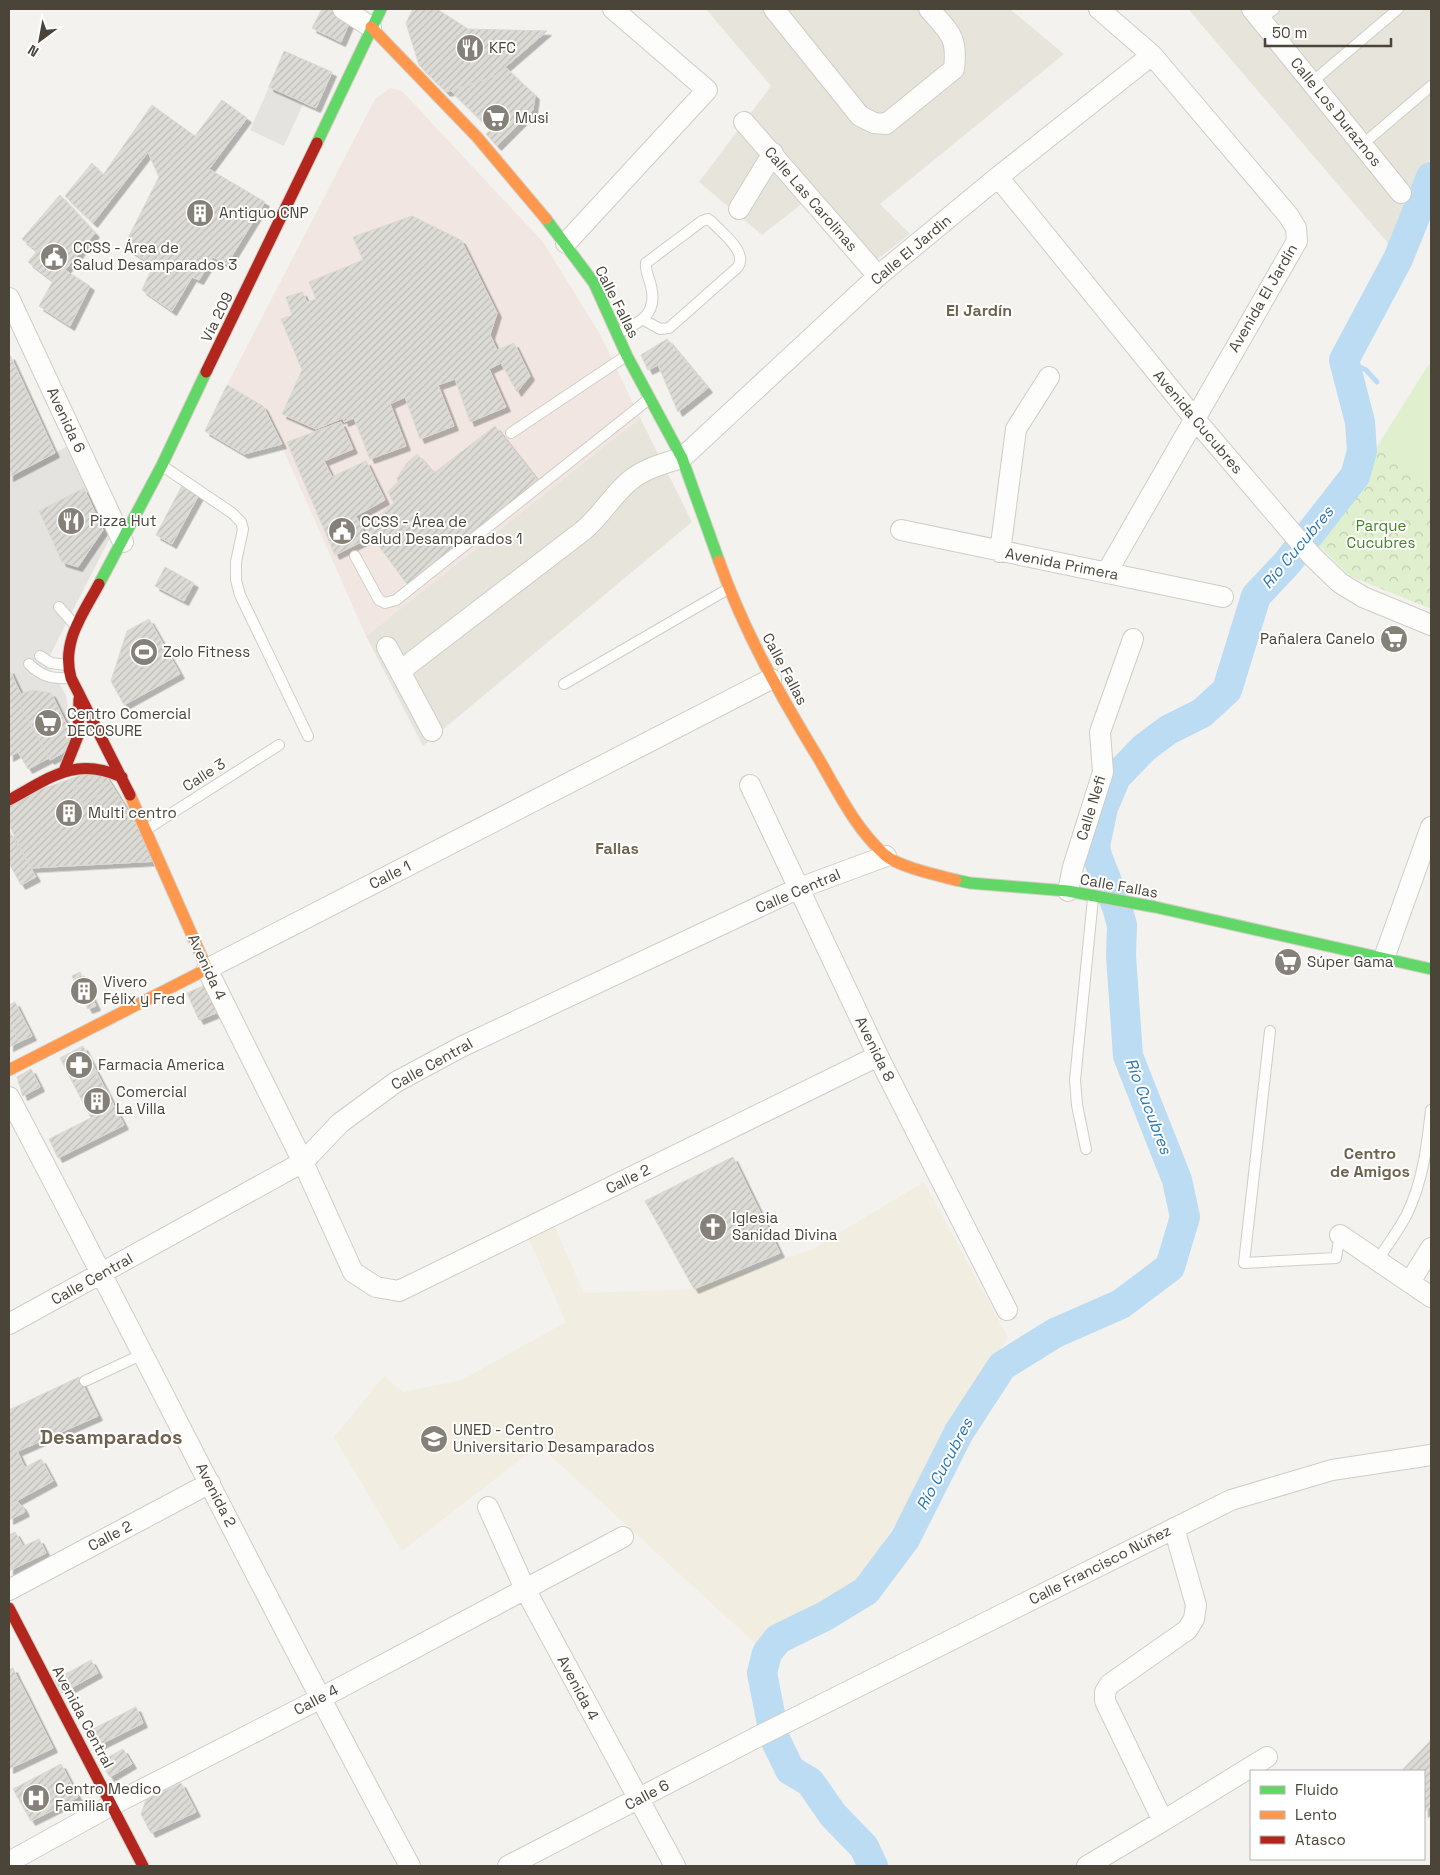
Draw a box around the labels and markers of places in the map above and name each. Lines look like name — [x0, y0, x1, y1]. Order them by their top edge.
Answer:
restaurant icon: KFC — [455, 33, 485, 63]
place label: KFC — [489, 38, 516, 57]
supermarket icon: Musi — [481, 103, 511, 133]
place label: Musi — [515, 108, 549, 127]
building icon: Antiguo CNP — [185, 198, 215, 228]
place label: Antiguo CNP — [219, 203, 309, 222]
place label: CCSS - Área de Salud Desamparados 3 — [73, 238, 237, 274]
public building icon: CCSS - Área de Salud Desamparados 3 — [39, 242, 69, 272]
restaurant icon: Pizza Hut — [56, 506, 86, 536]
place label: Pizza Hut — [90, 511, 157, 530]
place label: CCSS - Área de Salud Desamparados 1 — [361, 512, 522, 548]
public building icon: CCSS - Área de Salud Desamparados 1 — [327, 516, 357, 546]
supermarket icon: Pañalera Canelo — [1379, 624, 1409, 654]
place label: Pañalera Canelo — [1260, 629, 1375, 648]
sports icon: Zolo Fitness — [129, 637, 159, 667]
place label: Zolo Fitness — [163, 642, 250, 661]
place label: Centro Comercial DECOSURE — [67, 704, 191, 740]
supermarket icon: Centro Comercial DECOSURE — [33, 708, 63, 738]
building icon: Multi centro — [54, 798, 84, 828]
place label: Multi centro — [88, 803, 177, 822]
supermarket icon: Súper Gama — [1273, 947, 1303, 977]
place label: Súper Gama — [1307, 952, 1394, 971]
place label: Vivero Félix y Fred — [103, 972, 185, 1008]
building icon: Vivero Félix y Fred — [69, 976, 99, 1006]
pharmacy icon: Farmacia America — [64, 1050, 94, 1080]
place label: Farmacia America — [98, 1055, 225, 1074]
place label: Comercial La Villa — [116, 1082, 187, 1118]
building icon: Comercial La Villa — [82, 1086, 112, 1116]
place label: Iglesia Sanidad Divina — [732, 1208, 838, 1244]
church icon: Iglesia Sanidad Divina — [698, 1212, 728, 1242]
place label: UNED - Centro Universitario Desamparados — [453, 1420, 655, 1456]
school or university icon: UNED - Centro Universitario Desamparados — [419, 1424, 449, 1454]
place label: Centro Medico Familiar — [55, 1779, 161, 1815]
hospital icon: Centro Medico Familiar — [21, 1783, 51, 1813]

